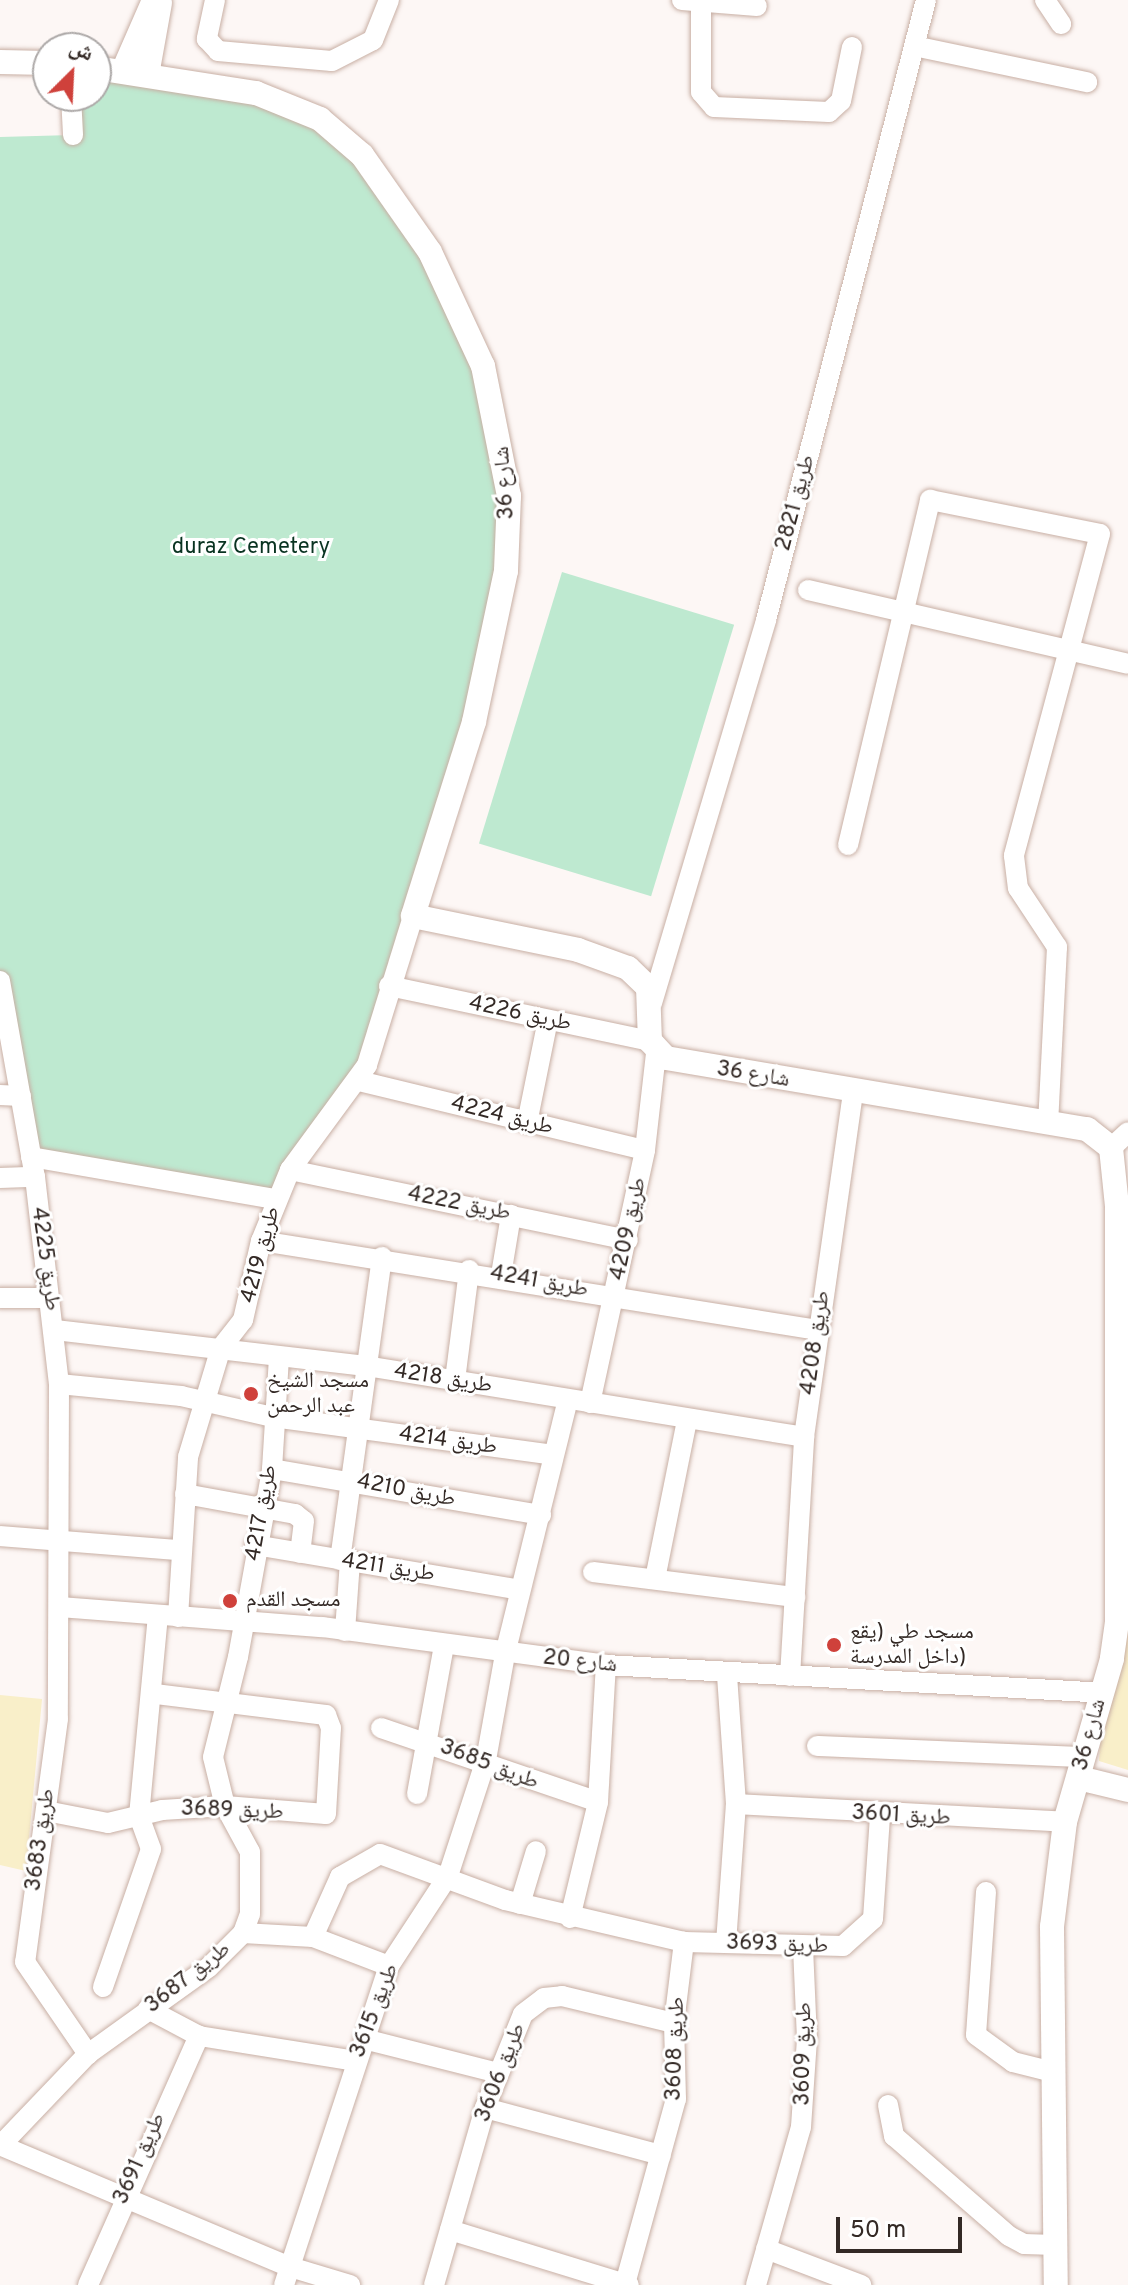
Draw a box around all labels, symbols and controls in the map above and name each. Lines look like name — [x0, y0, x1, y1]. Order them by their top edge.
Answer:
north arrow — [32, 32, 112, 112]
text: ش — [65, 34, 97, 69]
street label: شارع 36 — [489, 445, 521, 521]
street label: طريق 2821 — [771, 452, 821, 554]
park label: duraz Cemetery — [172, 535, 330, 561]
street label: طريق 4226 — [466, 990, 574, 1038]
street label: شارع 36 — [715, 1056, 791, 1094]
street label: طريق 4224 — [448, 1091, 556, 1141]
street label: طريق 4209 — [605, 1175, 653, 1283]
street label: طريق 4222 — [405, 1181, 513, 1227]
street label: طريق 4219 — [235, 1204, 287, 1306]
street label: طريق 4225 — [25, 1205, 65, 1313]
street label: طريق 4241 — [488, 1260, 590, 1304]
street label: طريق 4208 — [796, 1289, 836, 1397]
street label: طريق 4218 — [392, 1358, 494, 1400]
place label: مسجد الشيخ عبد الرحمن — [267, 1368, 369, 1420]
marker: مسجد الشيخ عبد الرحمن — [242, 1385, 260, 1403]
street label: طريق 4214 — [397, 1421, 499, 1461]
street label: طريق 4217 — [241, 1463, 283, 1563]
street label: طريق 4210 — [355, 1469, 457, 1513]
street label: طريق 4211 — [340, 1548, 436, 1588]
place label: مسجد القدم — [246, 1588, 340, 1614]
marker: مسجد القدم — [221, 1592, 239, 1610]
place label: مسجد طي (يقع داخل المدرسة) — [850, 1619, 974, 1670]
marker: مسجد طي (يقع داخل المدرسة) — [825, 1636, 843, 1654]
street label: شارع 20 — [542, 1645, 618, 1679]
street label: شارع 36 — [1068, 1696, 1112, 1774]
street label: طريق 3685 — [436, 1734, 542, 1796]
street label: طريق 3683 — [21, 1787, 61, 1893]
street label: طريق 3689 — [180, 1796, 284, 1826]
street label: طريق 3601 — [851, 1800, 951, 1832]
street label: طريق 3693 — [725, 1930, 829, 1960]
street label: طريق 3687 — [140, 1936, 236, 2020]
street label: طريق 3615 — [345, 1960, 405, 2062]
street label: طريق 3608 — [661, 1996, 691, 2102]
street label: طريق 3609 — [790, 2002, 818, 2106]
street label: طريق 3606 — [470, 2020, 532, 2126]
street label: طريق 3691 — [108, 2109, 172, 2209]
scale bar — [840, 2201, 966, 2251]
text: 50 m — [850, 2216, 906, 2246]

